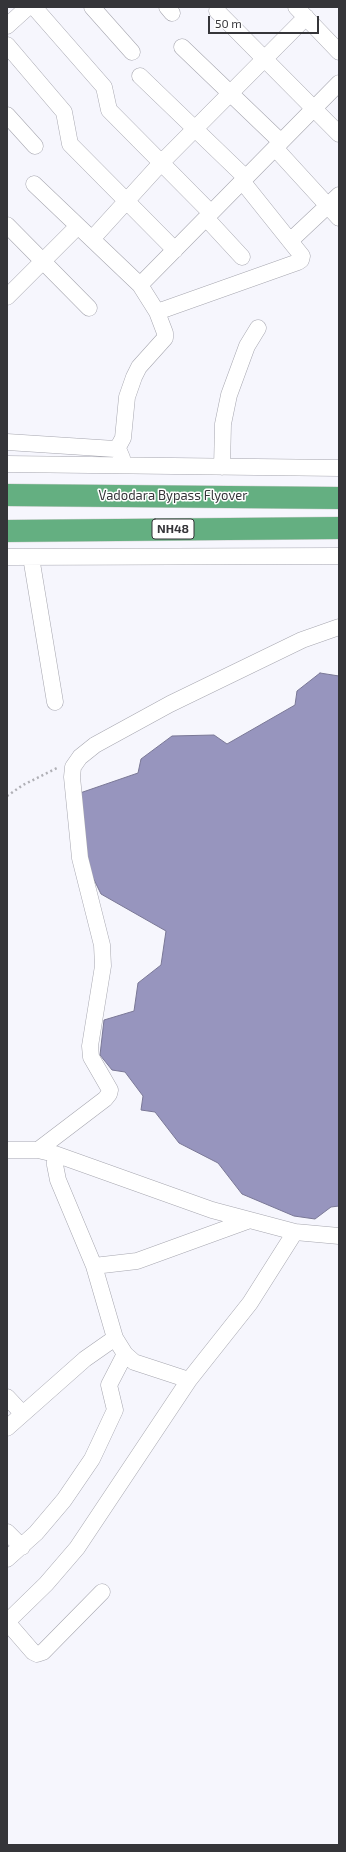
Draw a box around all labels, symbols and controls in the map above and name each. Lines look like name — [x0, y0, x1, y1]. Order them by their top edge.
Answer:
scale bar — [210, 8, 321, 34]
text: 50 m — [215, 16, 242, 30]
street label: Vadodara Bypass Flyover — [99, 488, 247, 504]
road number: NH48 — [152, 519, 194, 539]

